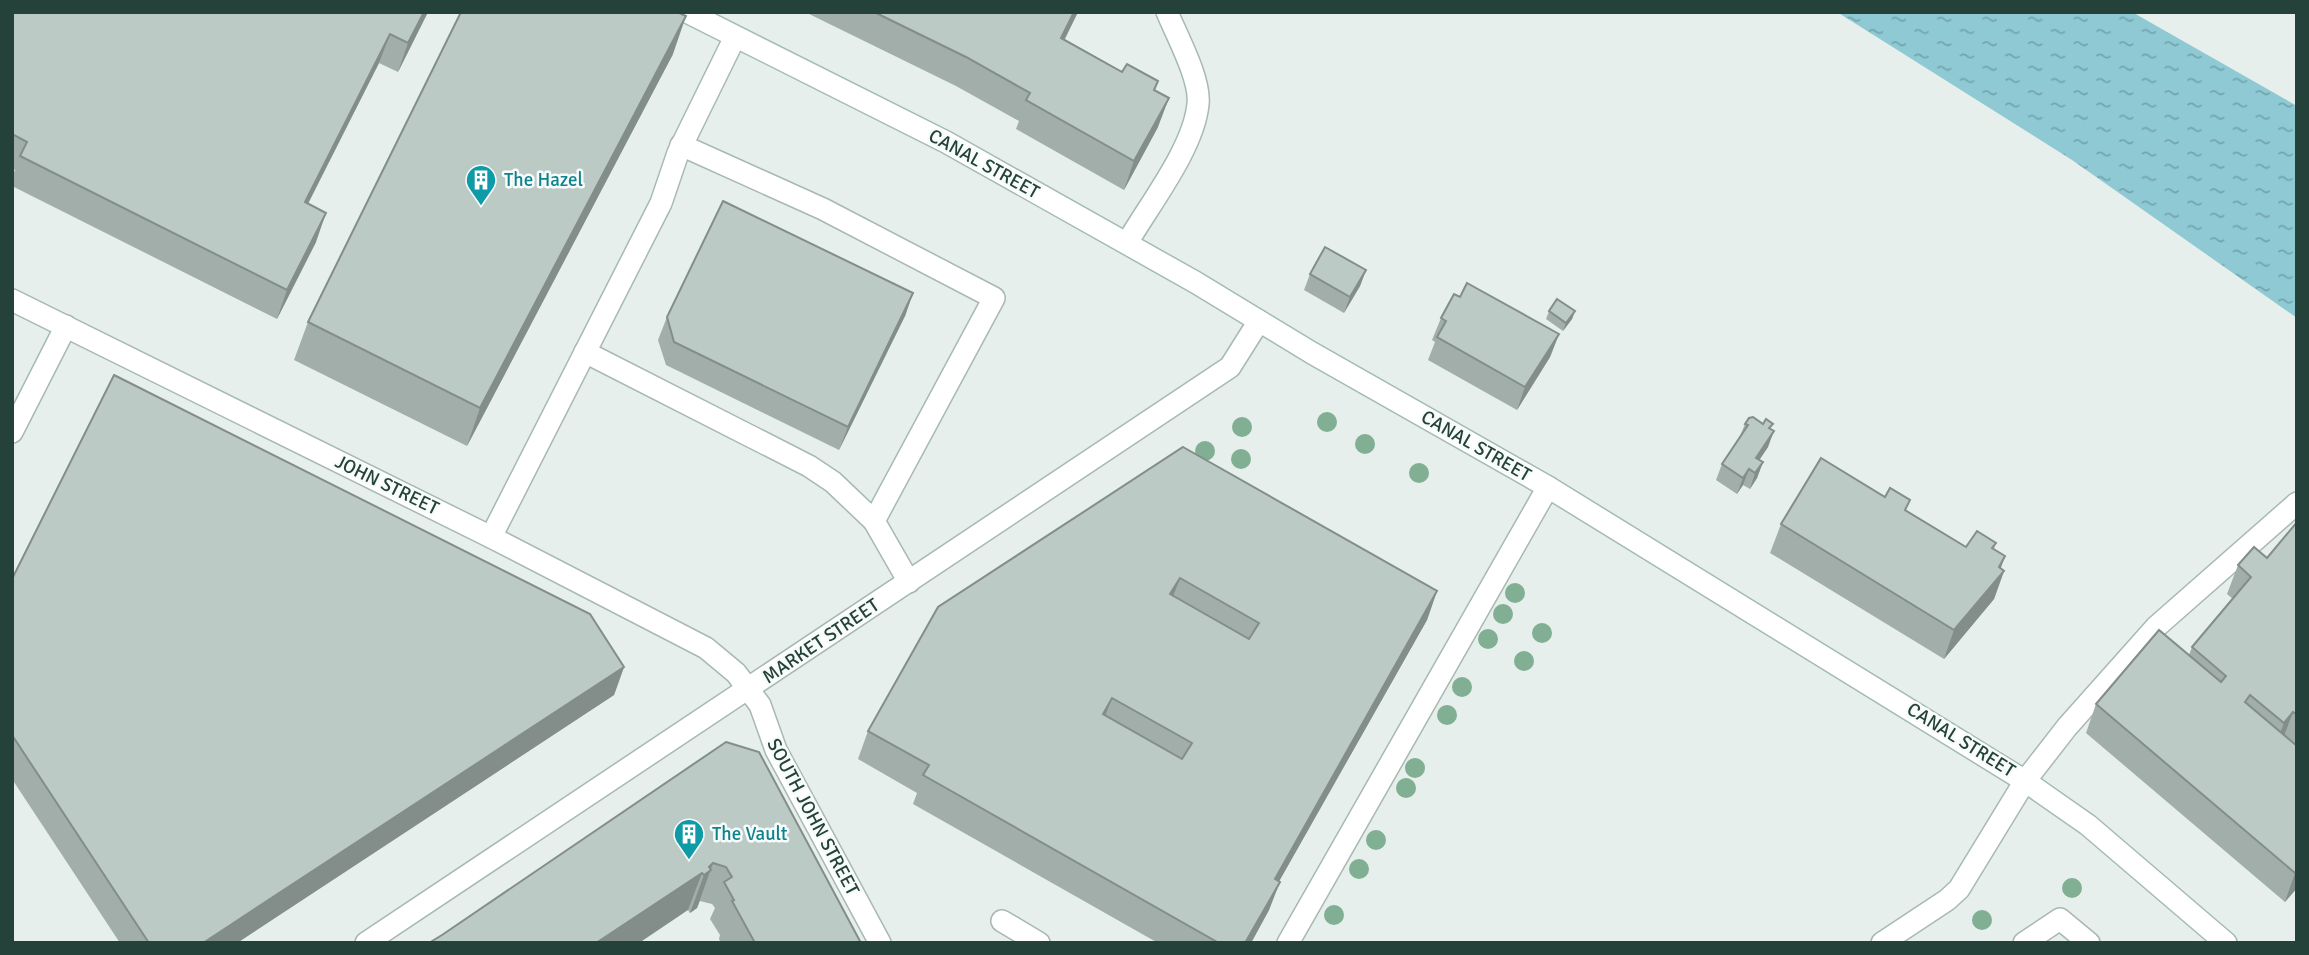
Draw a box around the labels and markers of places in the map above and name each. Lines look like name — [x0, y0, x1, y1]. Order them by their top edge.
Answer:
building icon: The Hazel — [464, 163, 498, 207]
place label: The Hazel — [504, 168, 583, 192]
building icon: The Vault — [672, 817, 706, 861]
place label: The Vault — [712, 822, 788, 846]

